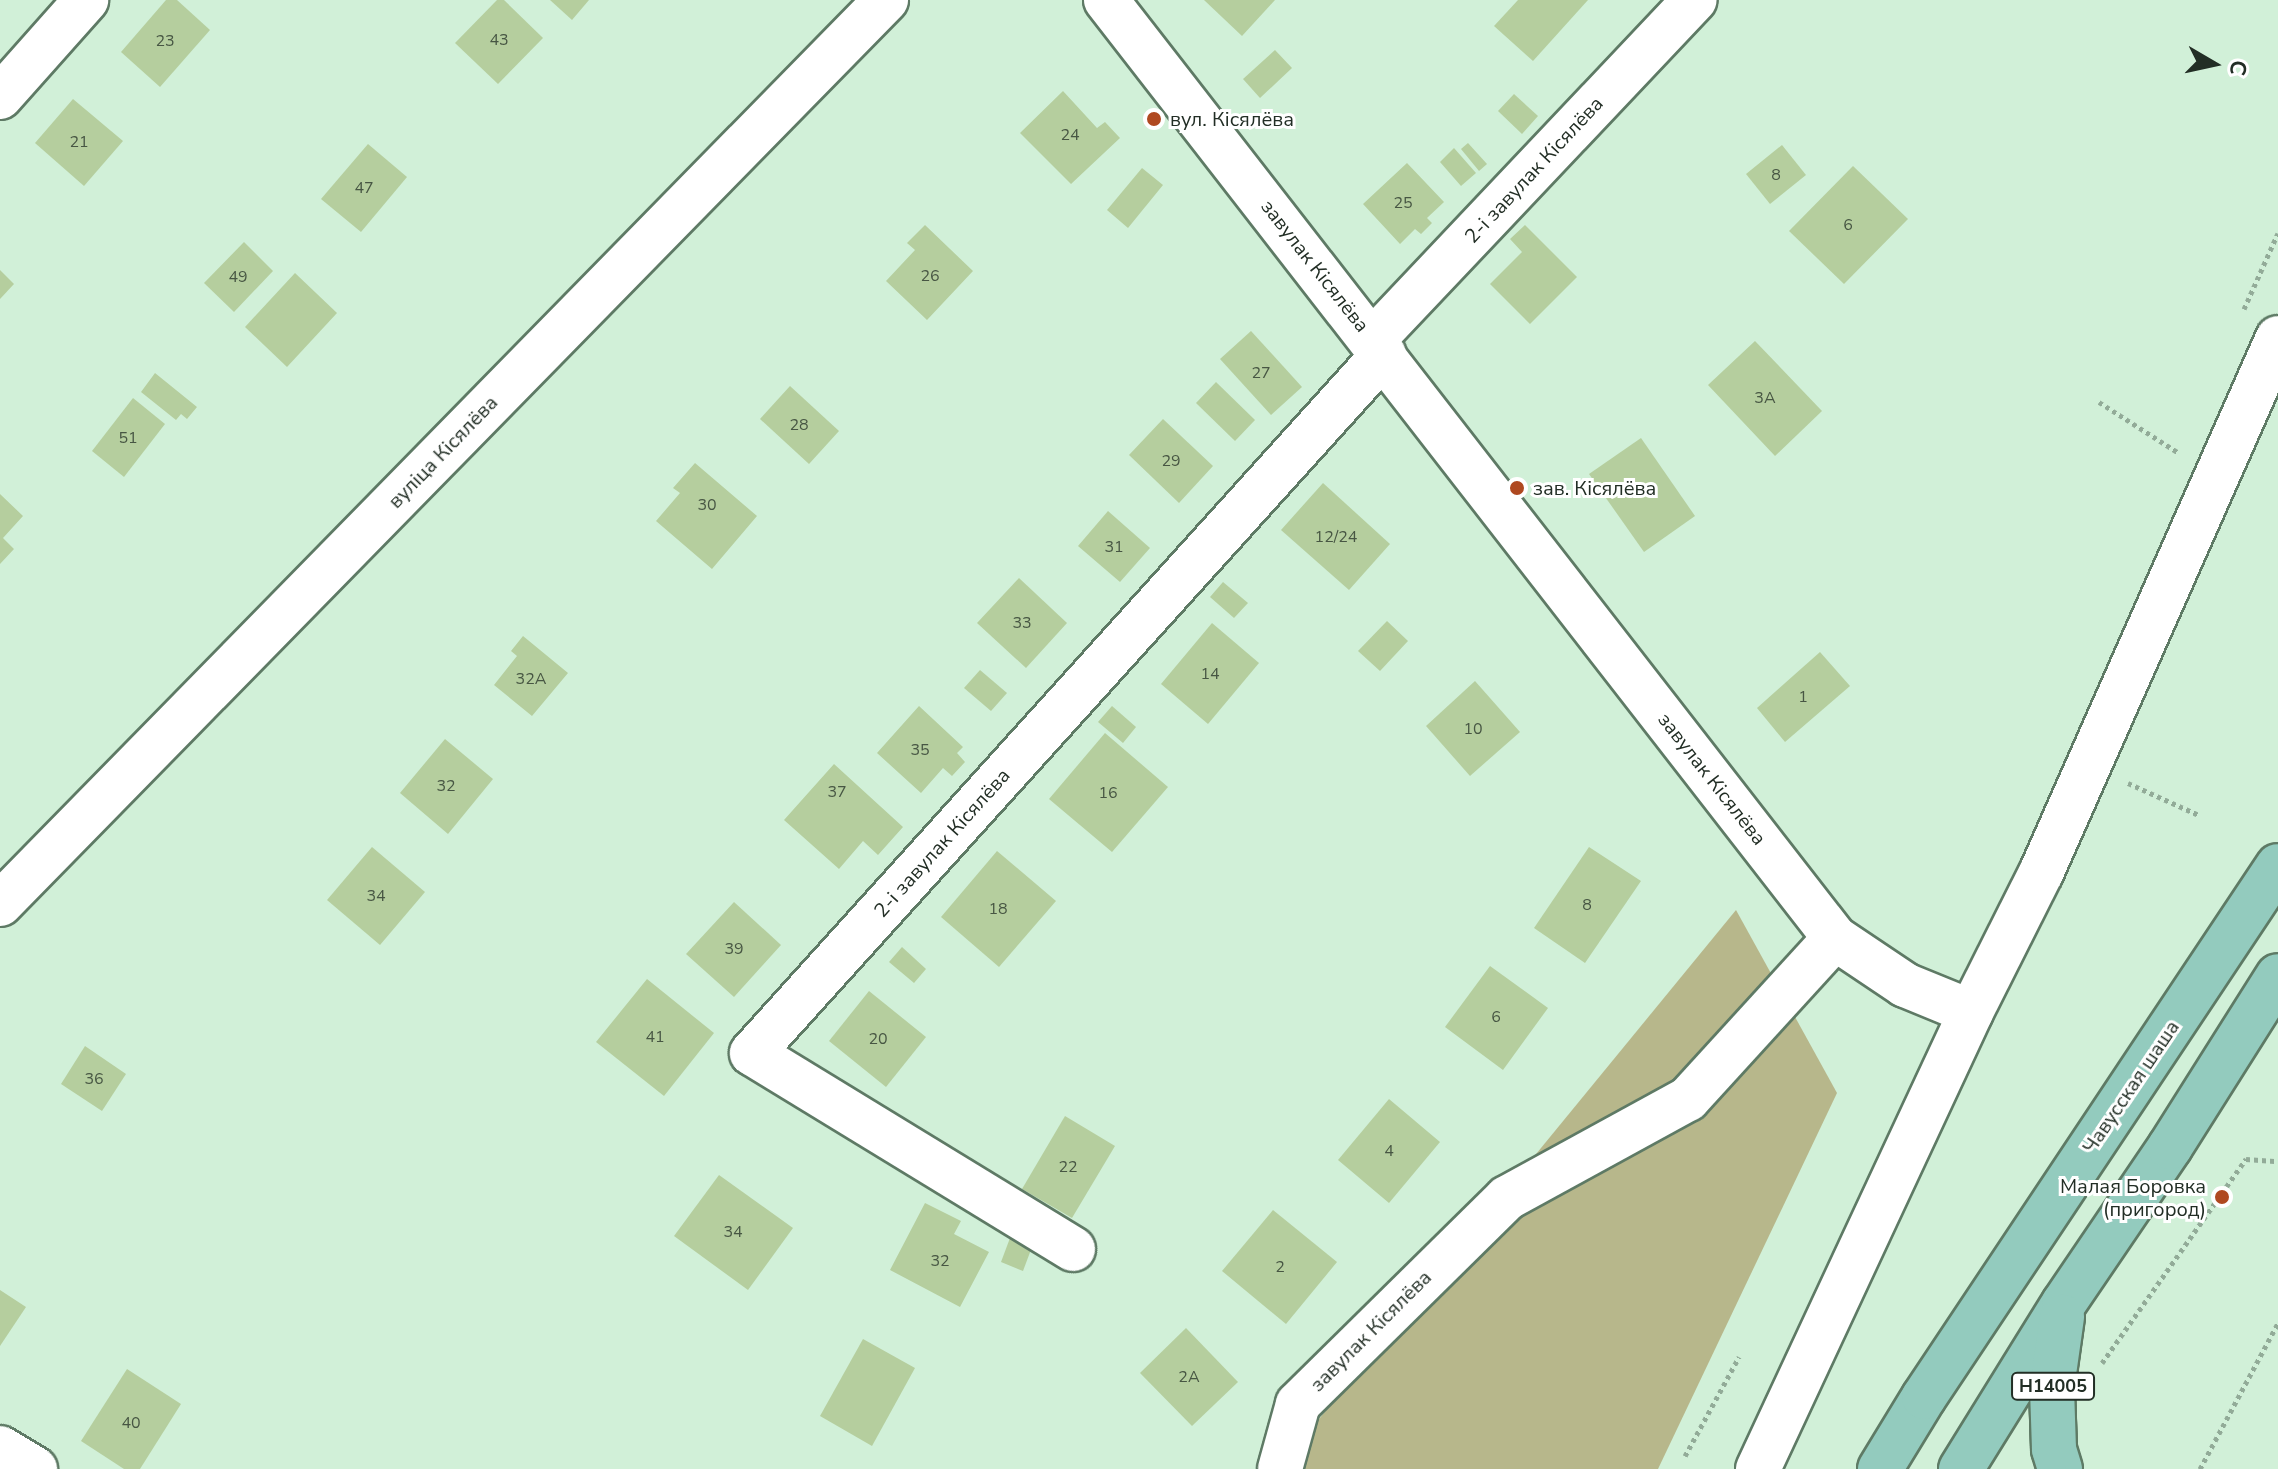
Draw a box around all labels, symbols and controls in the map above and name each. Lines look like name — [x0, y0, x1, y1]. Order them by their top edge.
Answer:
north arrow — [2174, 24, 2254, 104]
house number: 43 — [489, 30, 509, 50]
house number: 23 — [155, 31, 175, 51]
text: С — [2222, 58, 2254, 77]
street label: 2-і завулак Кісялёва — [1460, 92, 1608, 248]
place label: вул. Кісялёва — [1170, 107, 1294, 131]
marker: вул. Кісялёва — [1145, 110, 1163, 128]
house number: 24 — [1060, 125, 1080, 145]
house number: 21 — [69, 132, 89, 152]
house number: 8 — [1771, 165, 1781, 185]
house number: 47 — [354, 178, 374, 198]
house number: 25 — [1393, 193, 1413, 213]
street label: завулак Кісялёва — [1256, 195, 1374, 337]
house number: 6 — [1843, 215, 1853, 235]
house number: 26 — [920, 266, 940, 286]
house number: 49 — [228, 267, 248, 287]
house number: 27 — [1251, 363, 1271, 383]
house number: 3А — [1754, 388, 1776, 408]
street label: вуліца Кісялёва — [383, 391, 503, 513]
house number: 28 — [789, 415, 809, 435]
house number: 51 — [118, 428, 138, 448]
house number: 29 — [1161, 451, 1181, 471]
place label: зав. Кісялёва — [1533, 476, 1656, 500]
marker: зав. Кісялёва — [1508, 479, 1526, 497]
house number: 30 — [697, 495, 717, 515]
house number: 12/24 — [1315, 527, 1357, 547]
house number: 31 — [1104, 537, 1124, 557]
house number: 33 — [1012, 613, 1032, 633]
house number: 14 — [1200, 664, 1220, 684]
house number: 32А — [516, 669, 546, 689]
house number: 1 — [1798, 687, 1808, 707]
street label: завулак Кісялёва — [1653, 708, 1771, 850]
house number: 10 — [1463, 719, 1483, 739]
house number: 35 — [910, 740, 930, 760]
street label: 2-і завулак Кісялёва — [869, 764, 1015, 922]
house number: 32 — [436, 776, 456, 796]
house number: 37 — [827, 782, 847, 802]
house number: 16 — [1098, 783, 1118, 803]
house number: 34 — [366, 886, 386, 906]
house number: 8 — [1582, 895, 1592, 915]
house number: 18 — [988, 899, 1008, 919]
house number: 39 — [724, 939, 744, 959]
house number: 6 — [1491, 1007, 1501, 1027]
street label: Чавусская шаша — [2078, 1016, 2184, 1158]
house number: 41 — [645, 1027, 665, 1047]
house number: 20 — [868, 1029, 888, 1049]
house number: 36 — [84, 1069, 104, 1089]
house number: 4 — [1384, 1141, 1394, 1161]
house number: 22 — [1058, 1157, 1078, 1177]
place label: Малая Боровка (пригород) — [2060, 1174, 2206, 1221]
marker: Малая Боровка (пригород) — [2213, 1188, 2231, 1206]
house number: 34 — [723, 1222, 743, 1242]
house number: 32 — [930, 1251, 950, 1271]
house number: 2 — [1275, 1257, 1285, 1277]
street label: завулак Кісялёва — [1305, 1265, 1437, 1397]
house number: 2А — [1178, 1367, 1200, 1387]
road number: Н14005 — [2011, 1372, 2095, 1400]
house number: 40 — [121, 1413, 141, 1433]

